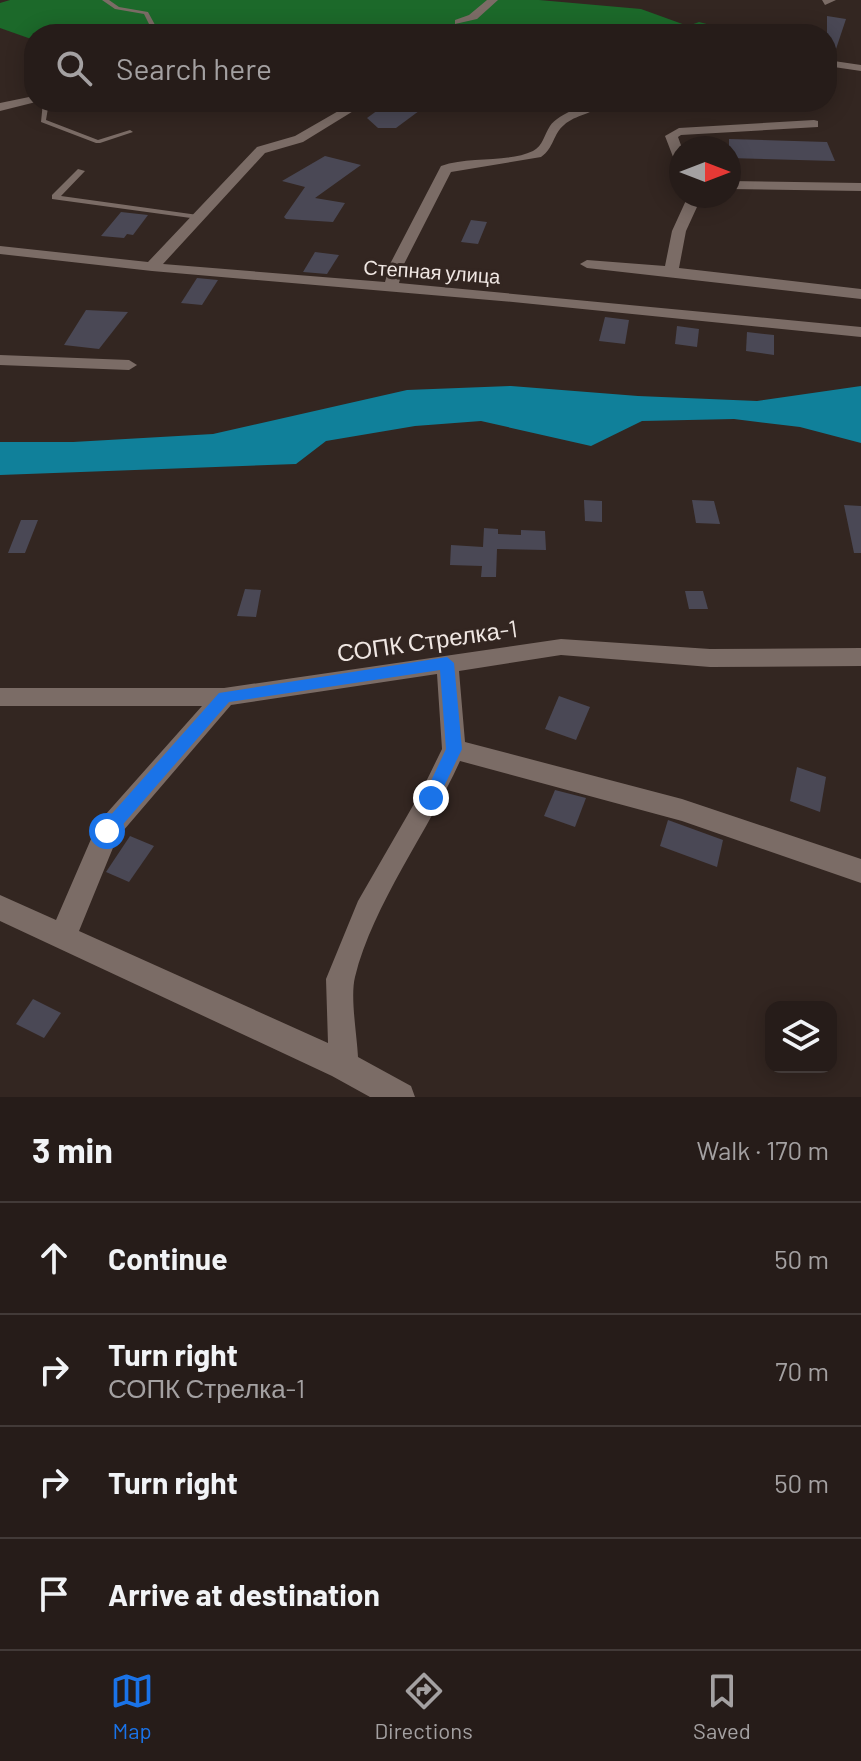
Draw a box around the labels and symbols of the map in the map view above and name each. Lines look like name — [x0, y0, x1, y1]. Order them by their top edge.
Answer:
north arrow — [669, 136, 741, 208]
street label: Степная улица — [363, 254, 502, 288]
street label: СОПК Стрелка-1 — [335, 613, 519, 667]
route end — [413, 780, 449, 816]
route start — [89, 813, 125, 849]

